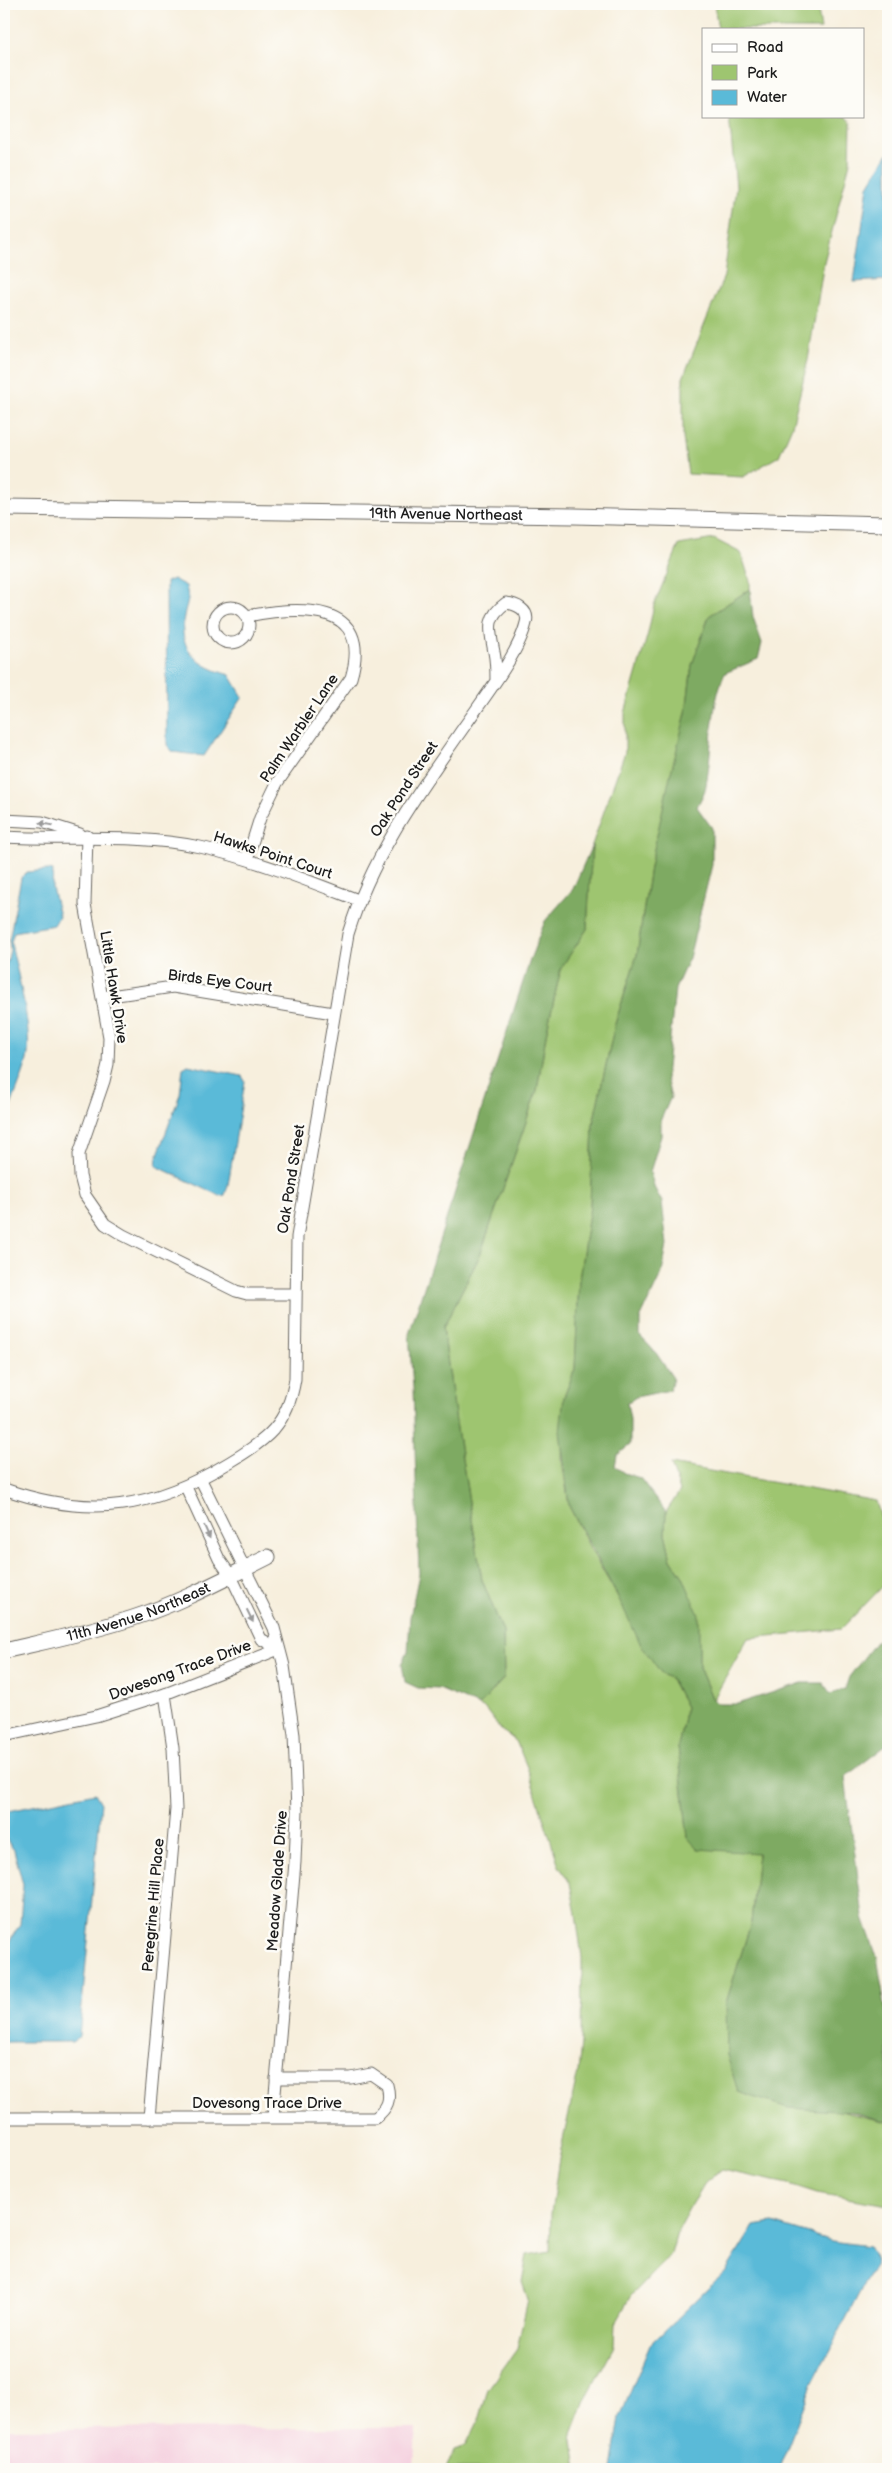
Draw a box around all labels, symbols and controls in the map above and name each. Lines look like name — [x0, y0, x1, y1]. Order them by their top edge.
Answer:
legend — [702, 28, 864, 118]
text: Road — [747, 38, 783, 57]
text: Park — [747, 64, 778, 83]
text: Water — [747, 88, 787, 107]
street label: 19th Avenue Northeast — [369, 504, 523, 525]
street label: Palm Warbler Lane — [256, 670, 343, 786]
street label: Oak Pond Street — [366, 737, 443, 841]
one-way arrow — [39, 820, 54, 828]
street label: Hawks Point Court — [211, 827, 335, 884]
street label: Little Hawk Drive — [95, 929, 132, 1045]
street label: Birds Eye Court — [167, 966, 274, 997]
street label: Oak Pond Street — [273, 1123, 310, 1235]
one-way arrow — [203, 1525, 211, 1539]
street label: 11th Avenue Northeast — [65, 1578, 214, 1646]
one-way arrow — [247, 1609, 255, 1623]
street label: Dovesong Trace Drive — [107, 1636, 254, 1705]
street label: Meadow Glade Drive — [263, 1810, 292, 1952]
street label: Peregrine Hill Place — [138, 1837, 169, 1973]
street label: Dovesong Trace Drive — [192, 2094, 342, 2113]

